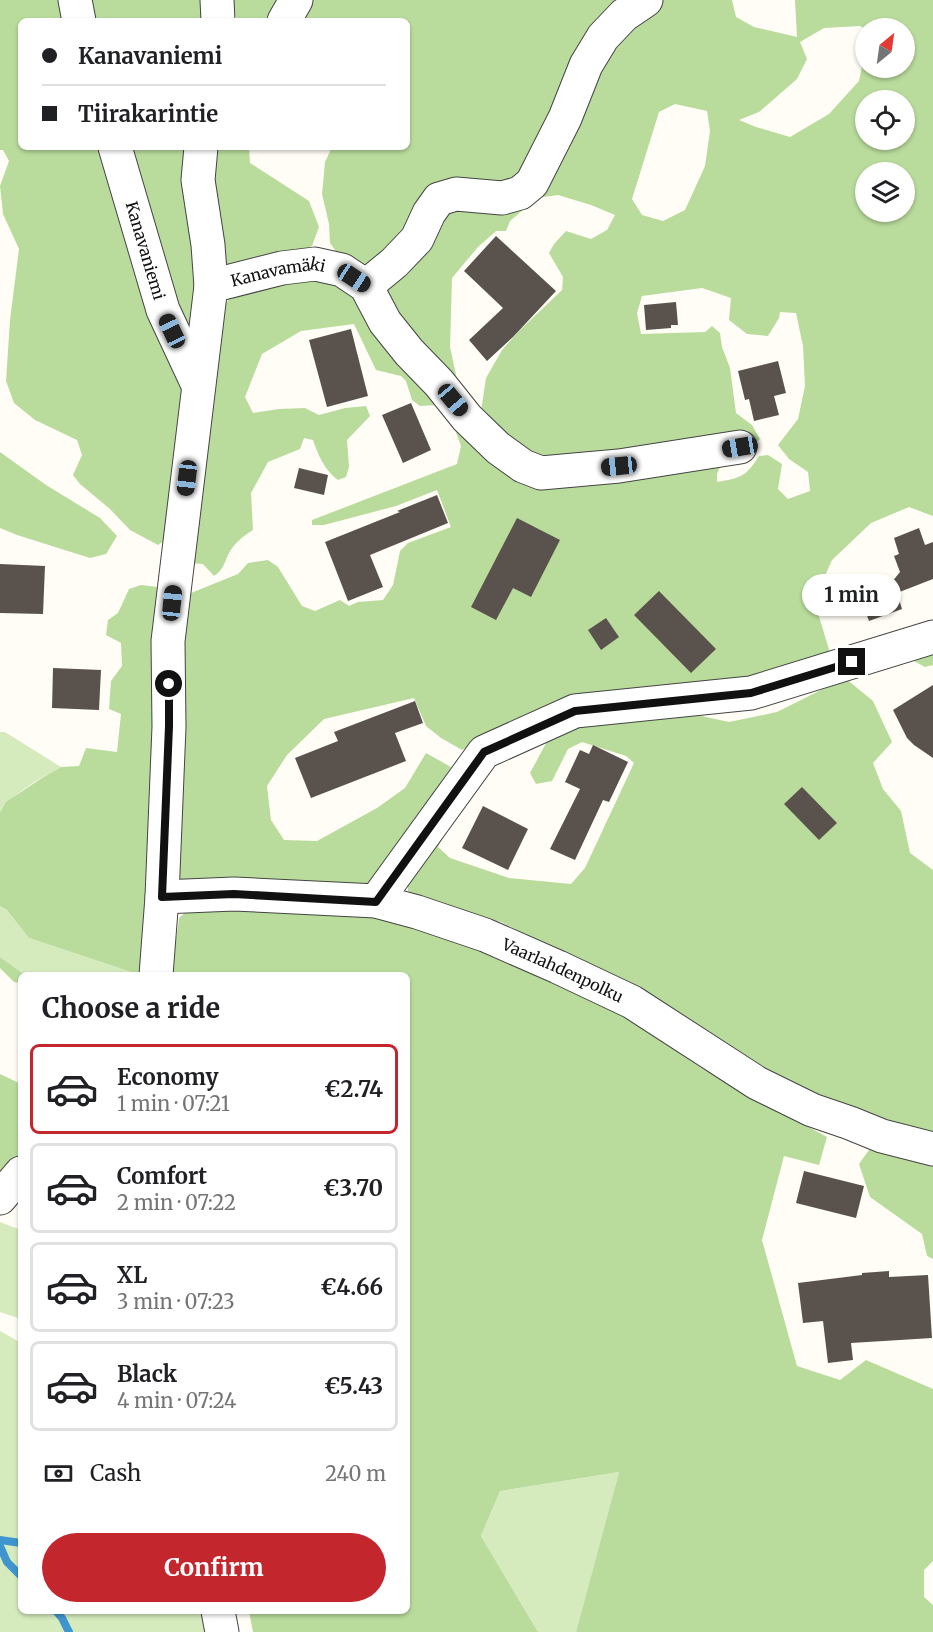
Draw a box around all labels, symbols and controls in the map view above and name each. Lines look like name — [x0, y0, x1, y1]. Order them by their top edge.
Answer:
north arrow — [855, 18, 915, 78]
map controls — [855, 18, 915, 222]
text: Kanavaniemi — [78, 42, 222, 70]
button: locate — [855, 90, 915, 150]
text: Tiirakarintie — [78, 100, 218, 128]
button: layers — [855, 162, 915, 222]
street label: Kanavaniemi — [122, 199, 169, 302]
street label: Kanavamäki — [229, 253, 328, 291]
car — [334, 261, 374, 295]
car — [156, 311, 188, 351]
car — [435, 380, 471, 420]
car — [721, 435, 759, 459]
car — [600, 455, 638, 477]
car — [176, 459, 198, 497]
callout: 1 min — [802, 575, 902, 617]
text: 1 min — [824, 582, 879, 607]
car — [161, 584, 183, 622]
route end — [838, 648, 865, 675]
route start — [155, 670, 182, 697]
street label: Vaarlahdenpolku — [498, 933, 627, 1007]
text: Choose a ride — [42, 991, 220, 1025]
icon: car — [45, 1062, 99, 1116]
text: Economy — [117, 1063, 218, 1091]
text: €2.74 — [324, 1075, 383, 1103]
text: 1 min · 07:21 — [117, 1091, 230, 1116]
icon: car — [45, 1161, 99, 1215]
text: Comfort — [117, 1162, 207, 1190]
text: €3.70 — [323, 1174, 383, 1202]
text: 2 min · 07:22 — [117, 1190, 236, 1215]
icon: car — [45, 1260, 99, 1314]
text: XL — [117, 1261, 147, 1289]
text: €4.66 — [320, 1273, 383, 1301]
text: 3 min · 07:23 — [117, 1289, 235, 1314]
icon: car — [45, 1359, 99, 1413]
text: Black — [117, 1360, 177, 1388]
text: €5.43 — [324, 1372, 383, 1400]
text: 4 min · 07:24 — [117, 1388, 236, 1413]
icon: cash — [42, 1457, 75, 1490]
text: Cash — [90, 1459, 141, 1487]
text: 240 m — [325, 1461, 386, 1486]
button: Confirm — [42, 1533, 386, 1602]

